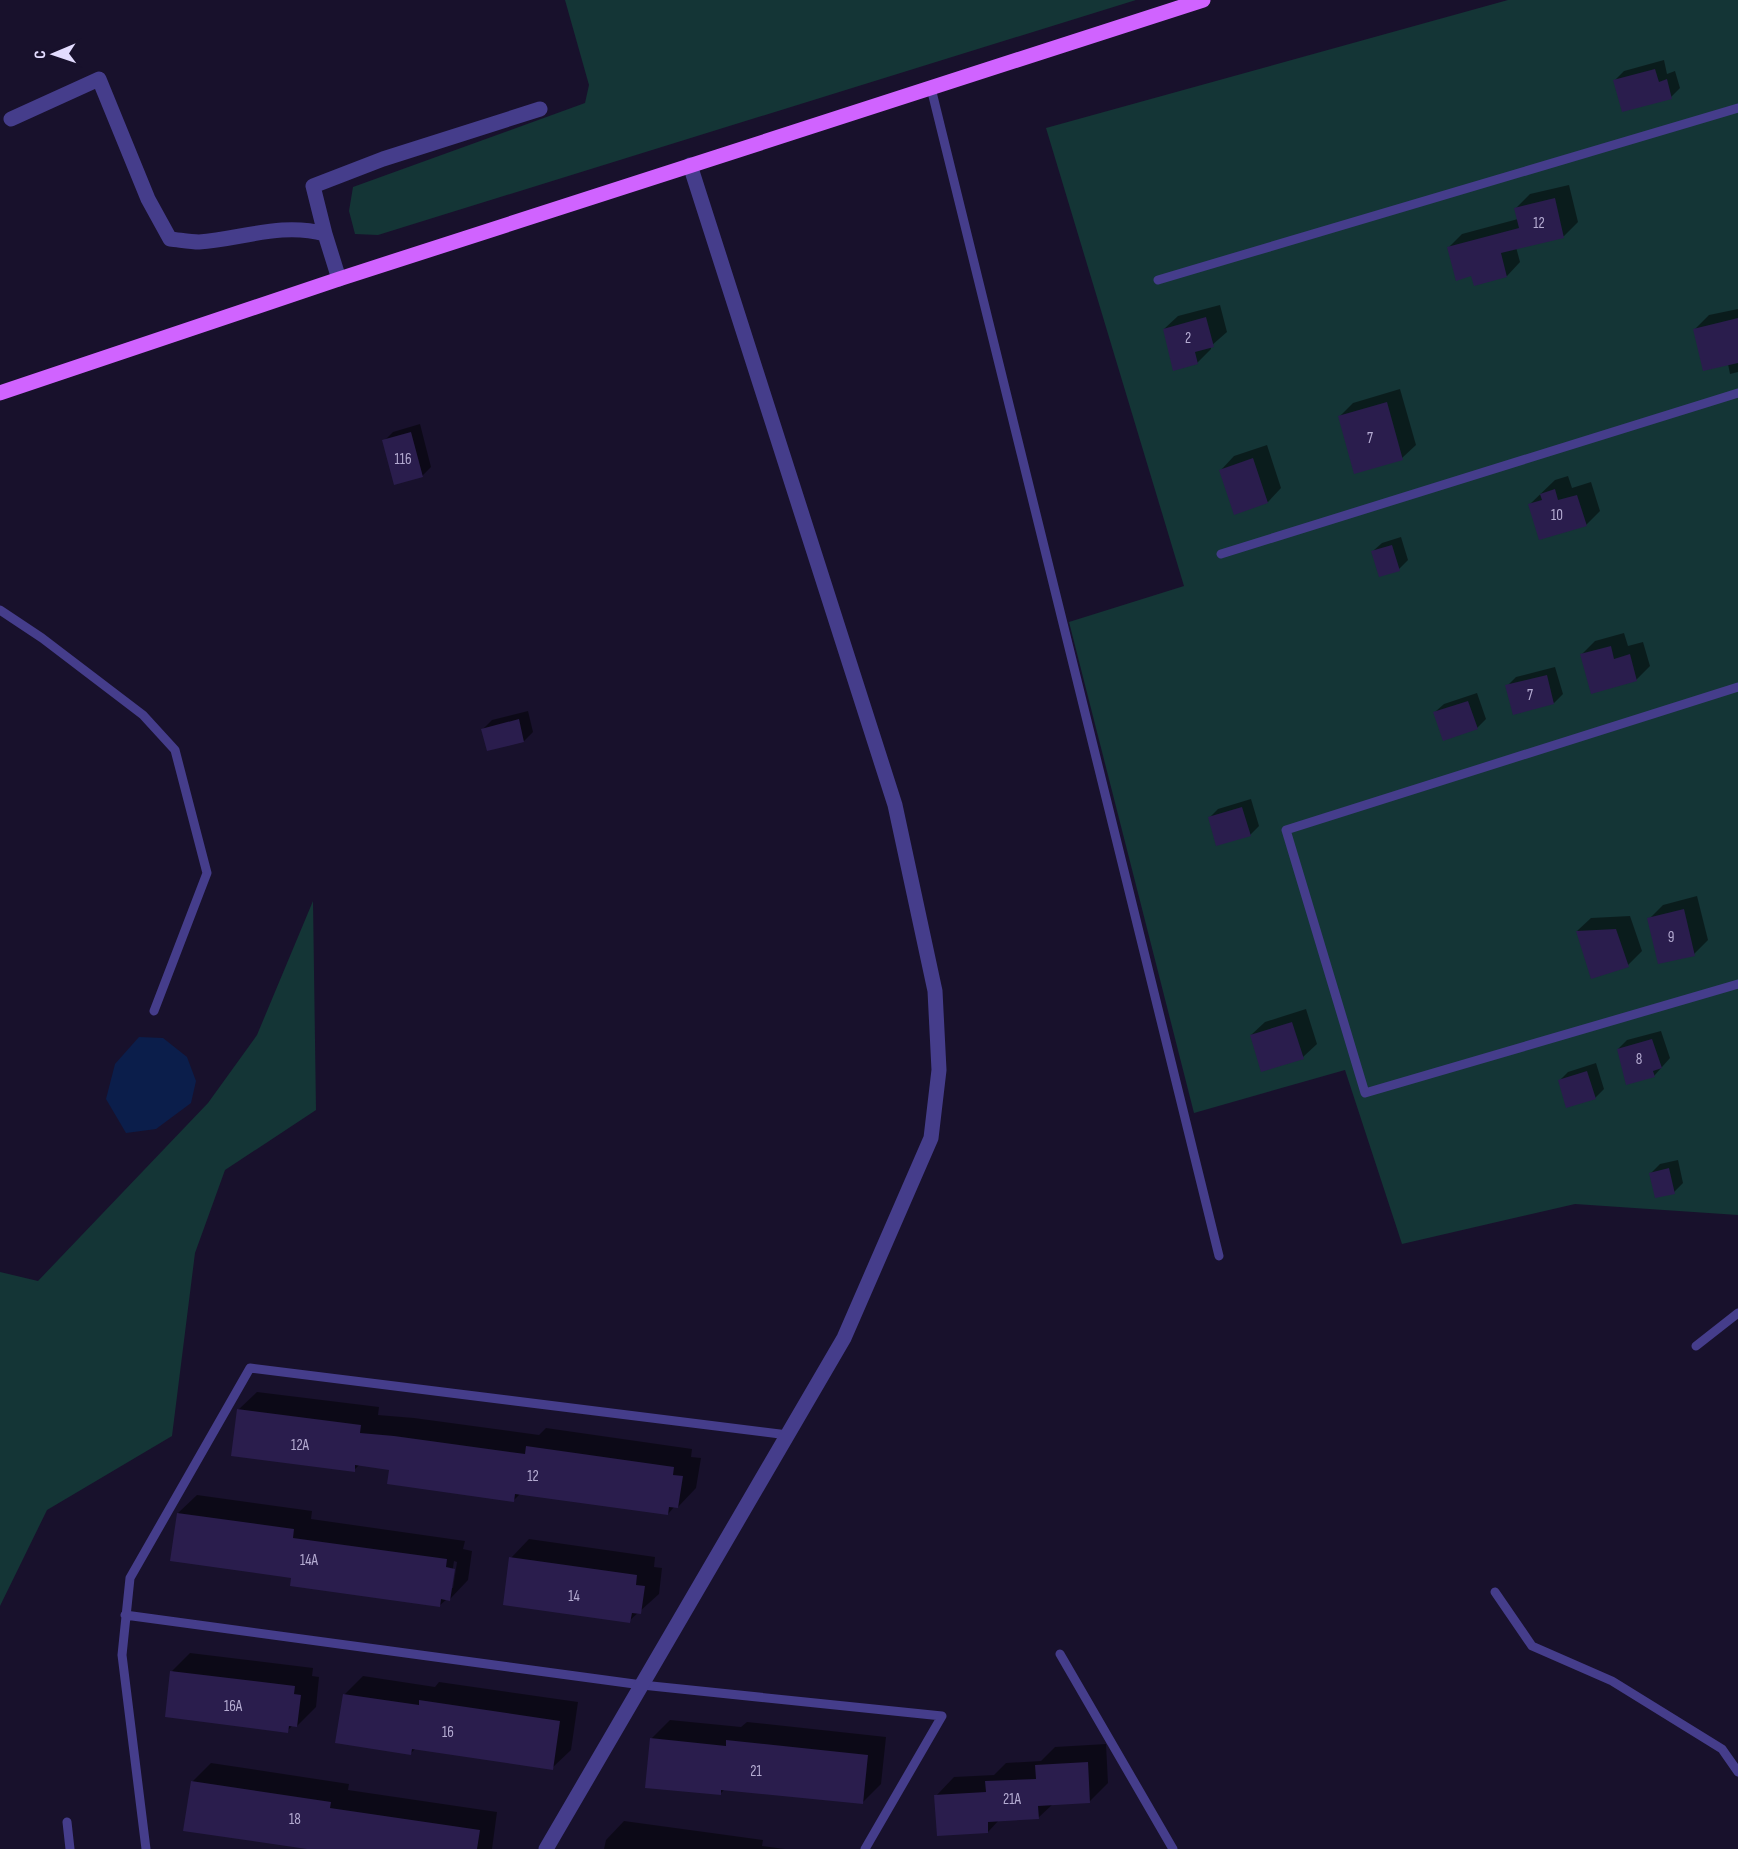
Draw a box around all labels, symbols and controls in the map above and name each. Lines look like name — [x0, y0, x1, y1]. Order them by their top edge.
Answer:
north arrow — [24, 24, 84, 84]
text: С — [31, 50, 50, 59]
house number: 12 — [1533, 214, 1545, 233]
house number: 2 — [1185, 329, 1191, 348]
house number: 7 — [1367, 429, 1373, 448]
house number: 116 — [394, 450, 412, 469]
house number: 10 — [1551, 506, 1563, 525]
house number: 7 — [1527, 686, 1533, 705]
house number: 9 — [1668, 928, 1674, 947]
house number: 8 — [1636, 1050, 1642, 1069]
house number: 12А — [291, 1436, 310, 1455]
house number: 12 — [527, 1467, 539, 1486]
house number: 14А — [300, 1551, 319, 1570]
house number: 14 — [568, 1587, 580, 1606]
house number: 16А — [224, 1697, 243, 1716]
house number: 16 — [442, 1723, 454, 1742]
house number: 21 — [750, 1762, 762, 1781]
house number: 21А — [1003, 1790, 1022, 1809]
house number: 18 — [289, 1810, 301, 1829]

